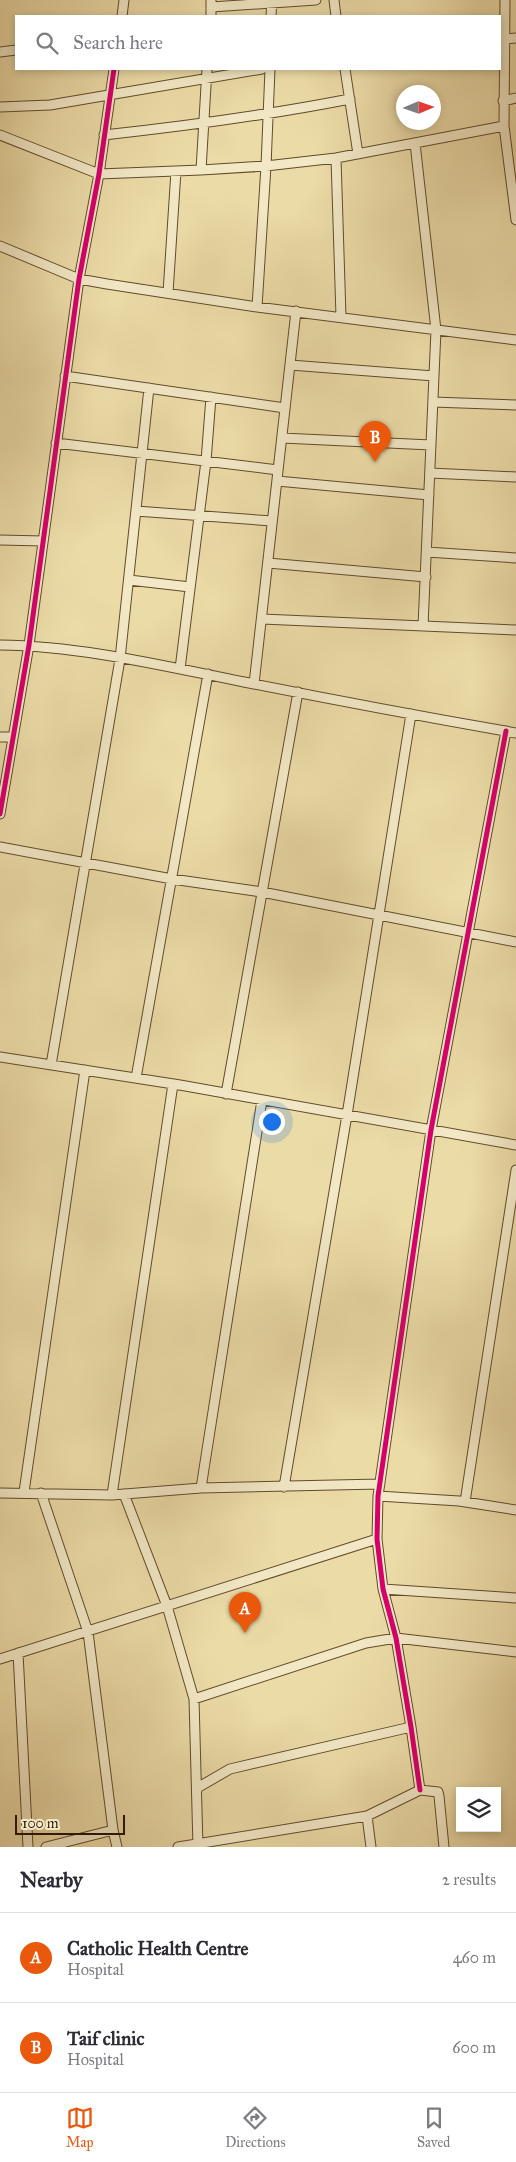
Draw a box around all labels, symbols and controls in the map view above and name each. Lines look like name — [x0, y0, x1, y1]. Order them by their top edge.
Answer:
search box — [15, 15, 501, 70]
icon: search — [33, 29, 61, 57]
text: Search here — [73, 31, 163, 54]
north arrow — [396, 85, 441, 130]
pin: B — [359, 421, 391, 462]
your location — [259, 1109, 285, 1135]
pin: A — [229, 1592, 261, 1633]
map controls — [456, 1787, 501, 1832]
button: layers — [456, 1787, 501, 1832]
scale bar — [15, 1812, 125, 1835]
text: 100 m — [22, 1815, 59, 1832]
text: Nearby — [20, 1867, 83, 1893]
text: 2 results — [442, 1870, 496, 1889]
text: Catholic Health Centre — [67, 1937, 249, 1960]
text: A — [31, 1948, 41, 1967]
text: 460 m — [453, 1948, 496, 1967]
text: Hospital — [67, 1960, 124, 1979]
text: Taif clinic — [67, 2027, 144, 2050]
text: B — [31, 2038, 41, 2057]
text: 600 m — [452, 2038, 496, 2057]
text: Hospital — [67, 2050, 124, 2069]
tab: Map — [66, 2104, 94, 2151]
tab: Directions — [225, 2104, 286, 2151]
tab: Saved — [417, 2104, 450, 2151]

